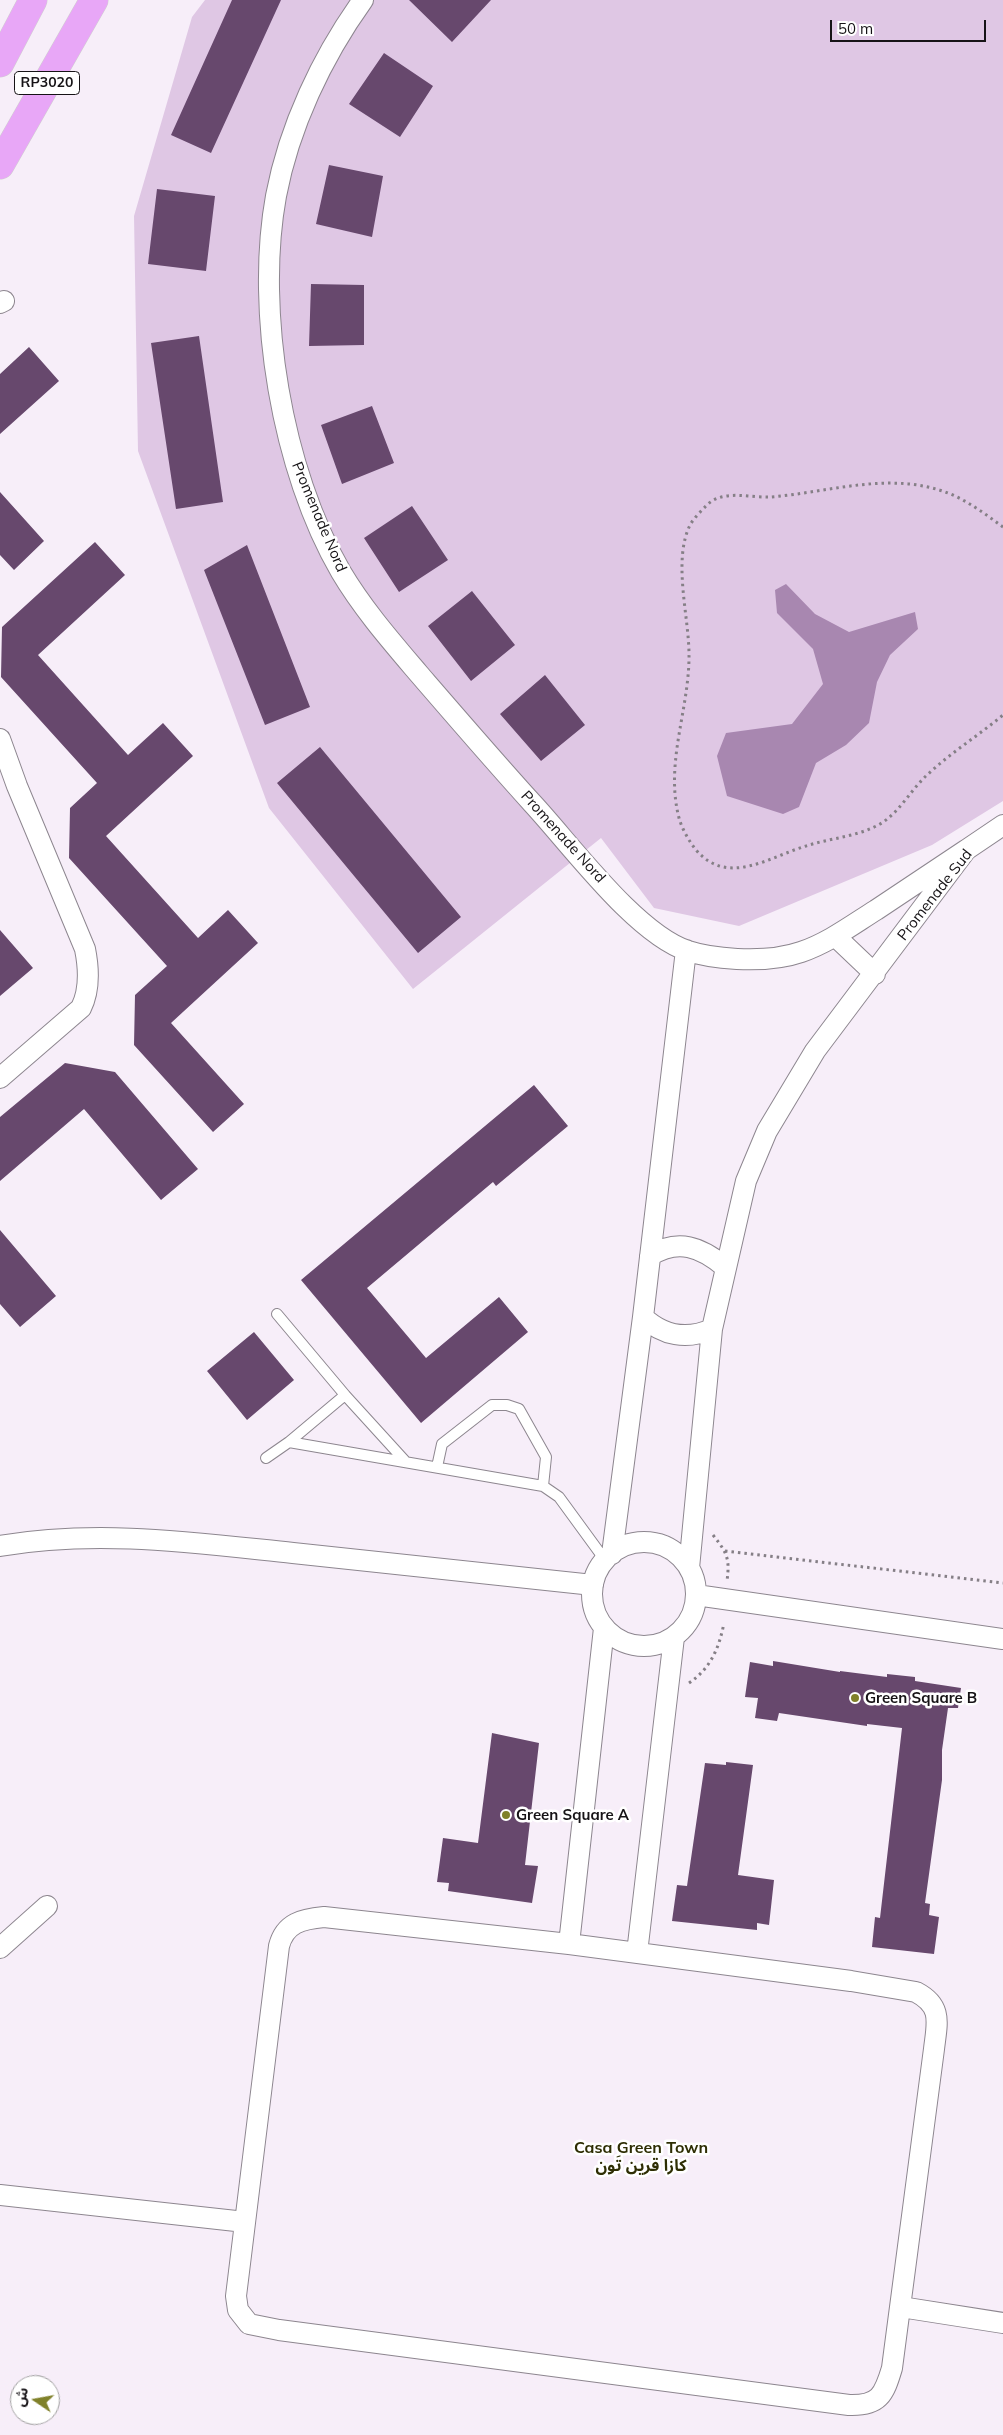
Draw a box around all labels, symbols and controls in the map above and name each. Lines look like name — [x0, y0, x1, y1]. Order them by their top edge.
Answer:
scale bar — [833, 10, 989, 42]
text: 50 m — [838, 19, 873, 38]
road number: RP3020 — [15, 72, 80, 95]
street label: Promenade Nord — [288, 459, 350, 575]
street label: Promenade Nord — [517, 787, 609, 887]
street label: Promenade Sud — [894, 846, 976, 944]
place label: Green Square B — [865, 1689, 977, 1707]
marker: Green Square B — [849, 1692, 861, 1704]
place label: Green Square A — [516, 1806, 629, 1824]
marker: Green Square A — [500, 1809, 512, 1821]
district label: Casa Green Town كازا قرين تَون — [574, 2138, 708, 2176]
north arrow — [10, 2375, 60, 2425]
text: ش — [11, 2386, 32, 2408]

